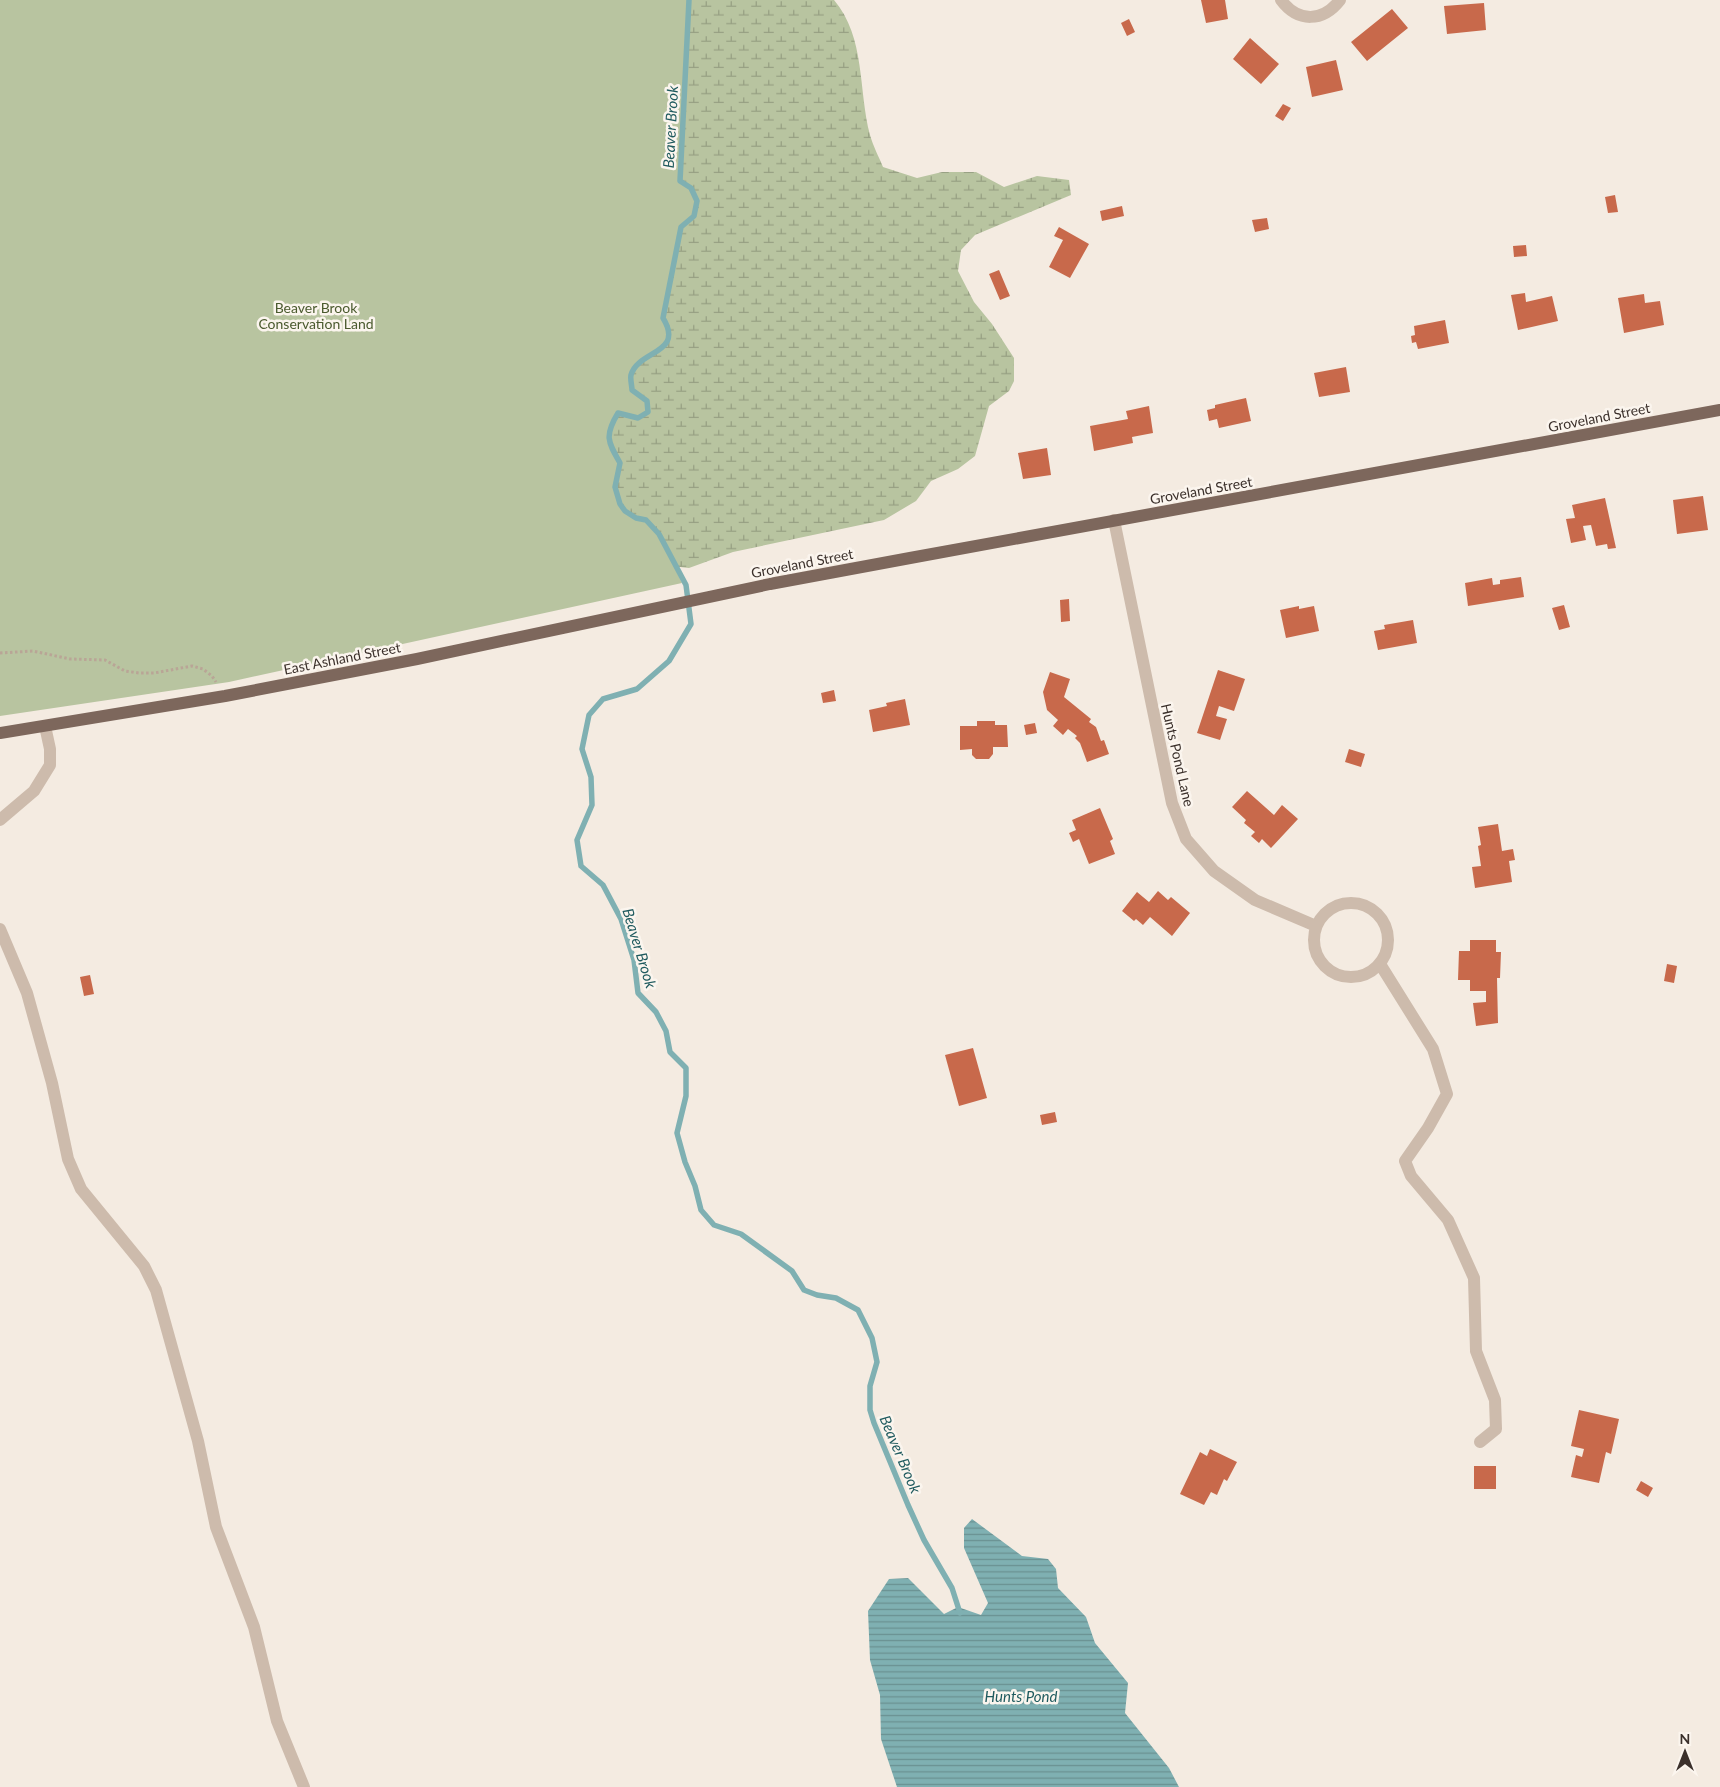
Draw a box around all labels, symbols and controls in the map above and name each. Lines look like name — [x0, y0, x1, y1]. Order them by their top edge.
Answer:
water label: Beaver Brook — [659, 84, 681, 169]
park label: Beaver Brook Conservation Land — [258, 299, 374, 332]
street label: Groveland Street — [1547, 399, 1651, 435]
street label: Groveland Street — [1149, 473, 1253, 507]
street label: Groveland Street — [750, 545, 854, 581]
street label: East Ashland Street — [282, 638, 402, 678]
street label: Hunts Pond Lane — [1158, 702, 1198, 808]
water label: Beaver Brook — [619, 906, 661, 991]
water label: Beaver Brook — [877, 1412, 926, 1496]
water label: Hunts Pond — [985, 1687, 1058, 1705]
north arrow — [1660, 1727, 1710, 1777]
text: N — [1680, 1730, 1690, 1747]

